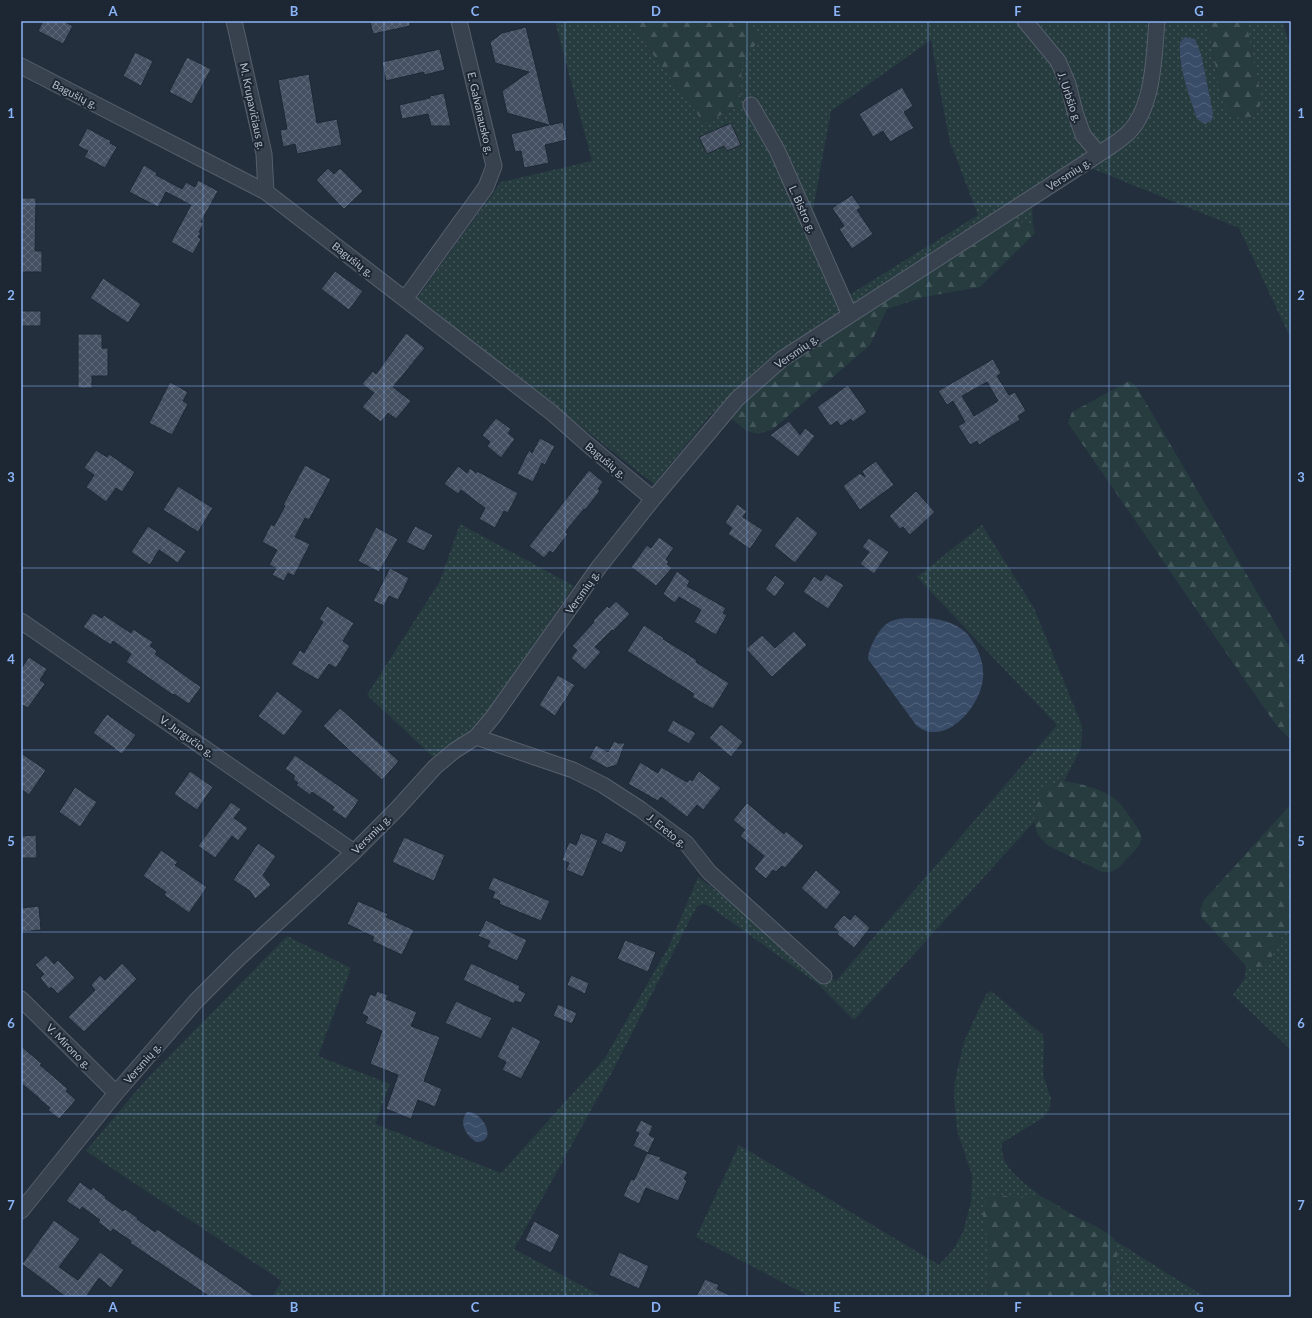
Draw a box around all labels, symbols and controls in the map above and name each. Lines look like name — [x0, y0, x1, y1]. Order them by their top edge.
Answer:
text: A — [107, 3, 118, 19]
text: B — [290, 3, 299, 19]
text: C — [471, 3, 480, 19]
text: D — [651, 3, 661, 19]
text: E — [833, 3, 841, 19]
text: F — [1014, 3, 1022, 19]
text: G — [1194, 3, 1204, 19]
street label: M. Krupavičiaus g. — [237, 61, 269, 151]
street label: J. Urbšio g. — [1055, 70, 1085, 124]
street label: E. Galvanausko g. — [465, 71, 497, 155]
street label: Bagušių g. — [50, 77, 100, 111]
text: 1 — [7, 105, 15, 121]
text: 1 — [1297, 105, 1305, 121]
street label: Versmių g. — [1043, 155, 1093, 193]
street label: L. Bistro g. — [787, 183, 819, 235]
street label: Bagušių g. — [330, 239, 376, 279]
text: 2 — [7, 287, 15, 303]
text: 2 — [1297, 287, 1305, 303]
street label: Versmių g. — [772, 331, 820, 371]
street label: Bagušių g. — [583, 439, 629, 481]
text: 3 — [7, 469, 15, 485]
text: 3 — [1297, 469, 1305, 485]
street label: Versmių g. — [562, 568, 602, 616]
text: 4 — [7, 651, 15, 667]
text: 4 — [1297, 651, 1305, 667]
street label: V. Jurgučio g. — [157, 713, 217, 759]
street label: J. Ereto g. — [645, 810, 689, 850]
street label: Versmių g. — [349, 812, 393, 856]
text: 5 — [7, 833, 15, 849]
text: 5 — [1297, 833, 1305, 849]
text: 6 — [7, 1015, 15, 1031]
text: 6 — [1297, 1015, 1305, 1031]
street label: V. Mirono g. — [44, 1021, 94, 1071]
street label: Versmių g. — [121, 1040, 163, 1086]
text: 7 — [7, 1197, 15, 1213]
text: 7 — [1297, 1197, 1305, 1213]
text: A — [107, 1299, 118, 1315]
text: B — [290, 1299, 299, 1315]
text: C — [471, 1299, 480, 1315]
text: D — [651, 1299, 661, 1315]
text: E — [833, 1299, 841, 1315]
text: F — [1014, 1299, 1022, 1315]
text: G — [1194, 1299, 1204, 1315]

